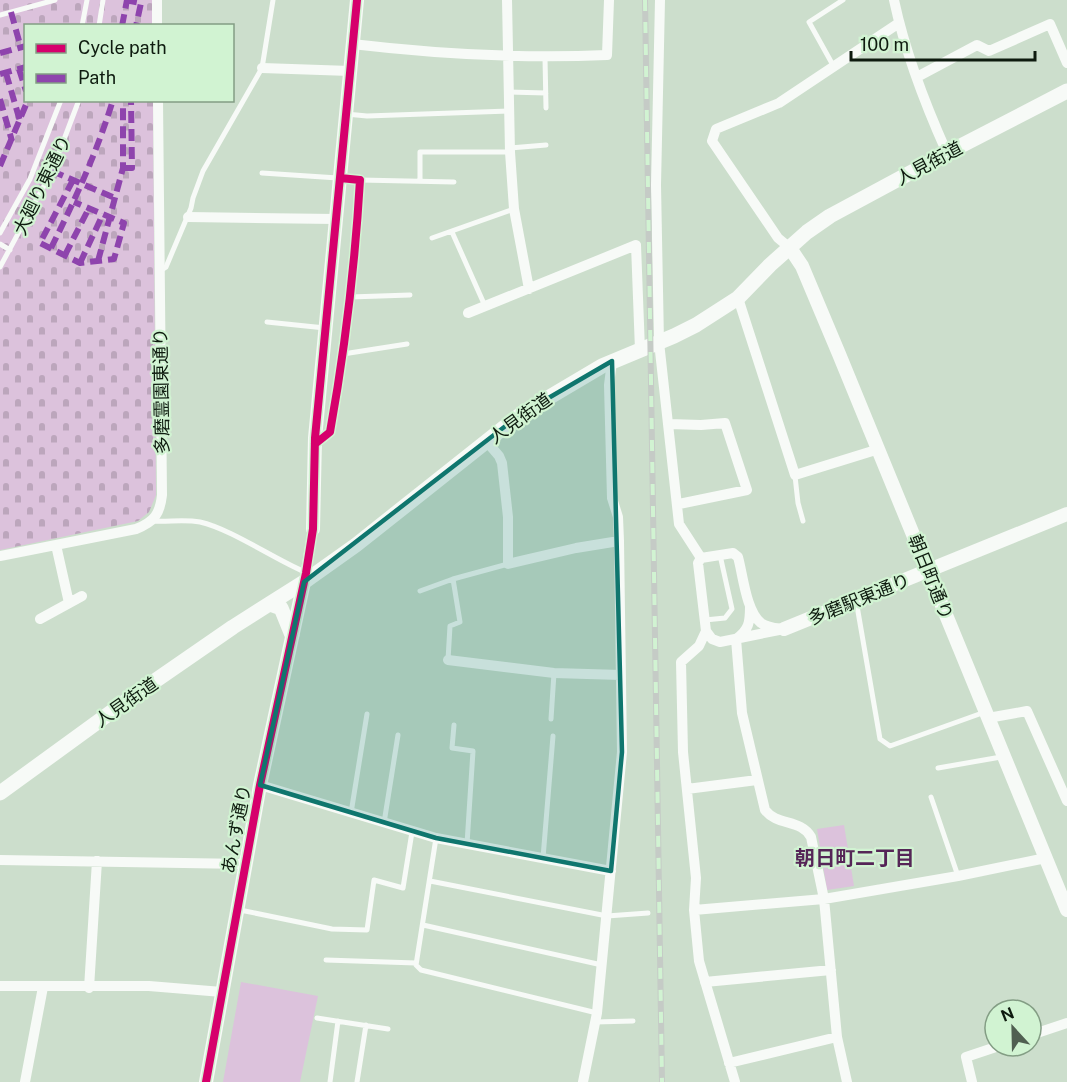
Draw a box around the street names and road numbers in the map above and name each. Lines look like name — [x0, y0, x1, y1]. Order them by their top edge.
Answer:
street label: 大廻り東通り — [9, 132, 75, 238]
street label: 人見街道 — [892, 137, 966, 189]
street label: 多磨霊園東通り — [149, 328, 173, 454]
street label: 人見街道 — [485, 388, 555, 448]
street label: 朝日町通り — [904, 531, 958, 623]
street label: 多磨駅東通り — [805, 569, 913, 629]
street label: 人見街道 — [90, 673, 162, 731]
street label: あんず通り — [217, 783, 255, 875]

